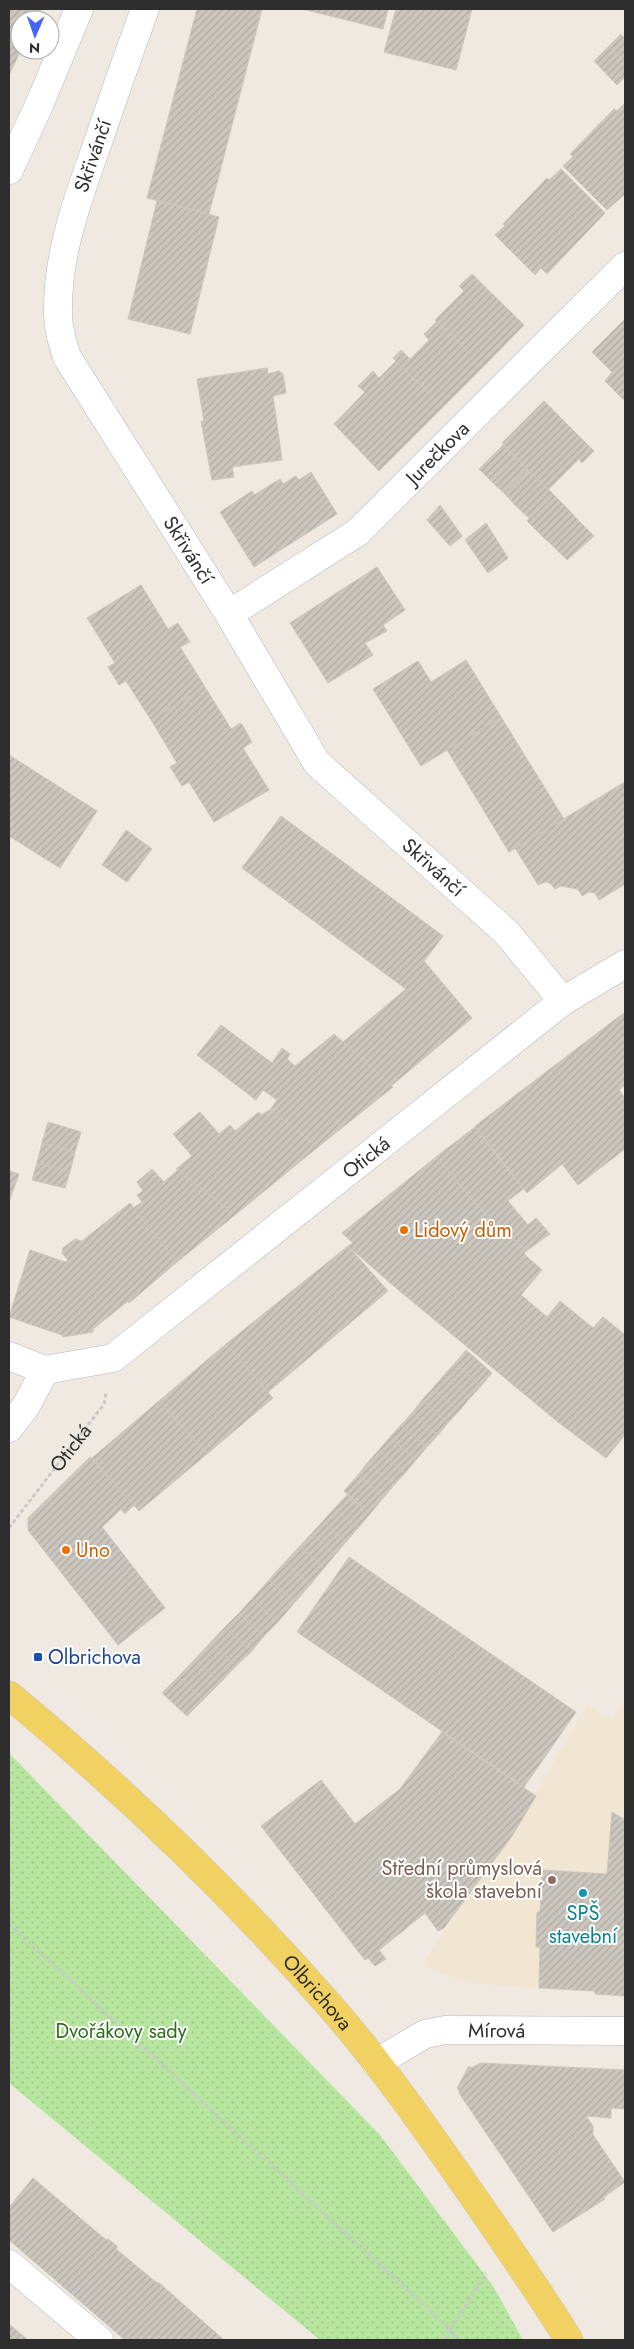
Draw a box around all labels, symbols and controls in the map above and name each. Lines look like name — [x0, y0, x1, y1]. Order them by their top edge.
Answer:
north arrow — [10, 10, 60, 60]
text: N — [29, 38, 40, 58]
street label: Skřivánčí — [67, 115, 119, 196]
street label: Jurečkova — [397, 415, 476, 493]
street label: Skřivánčí — [156, 510, 222, 590]
street label: Skřivánčí — [396, 831, 472, 904]
street label: Otická — [336, 1129, 396, 1185]
place label: Lidový dům — [414, 1216, 512, 1245]
marker: Lidový dům — [398, 1224, 410, 1236]
street label: Otická — [43, 1418, 98, 1478]
place label: Uno — [76, 1536, 110, 1565]
marker: Uno — [60, 1544, 72, 1556]
place label: Olbrichova — [48, 1643, 141, 1672]
marker: Olbrichova — [32, 1651, 44, 1663]
place label: Střední průmyslová škola stavební — [381, 1854, 543, 1906]
marker: Střední průmyslová škola stavební — [546, 1874, 558, 1886]
marker: SPŠ stavební — [577, 1887, 589, 1899]
place label: SPŠ stavební — [549, 1899, 618, 1951]
street label: Olbrichova — [276, 1948, 359, 2037]
street label: Mírová — [468, 2016, 525, 2045]
park label: Dvořákovy sady — [55, 2017, 187, 2046]

